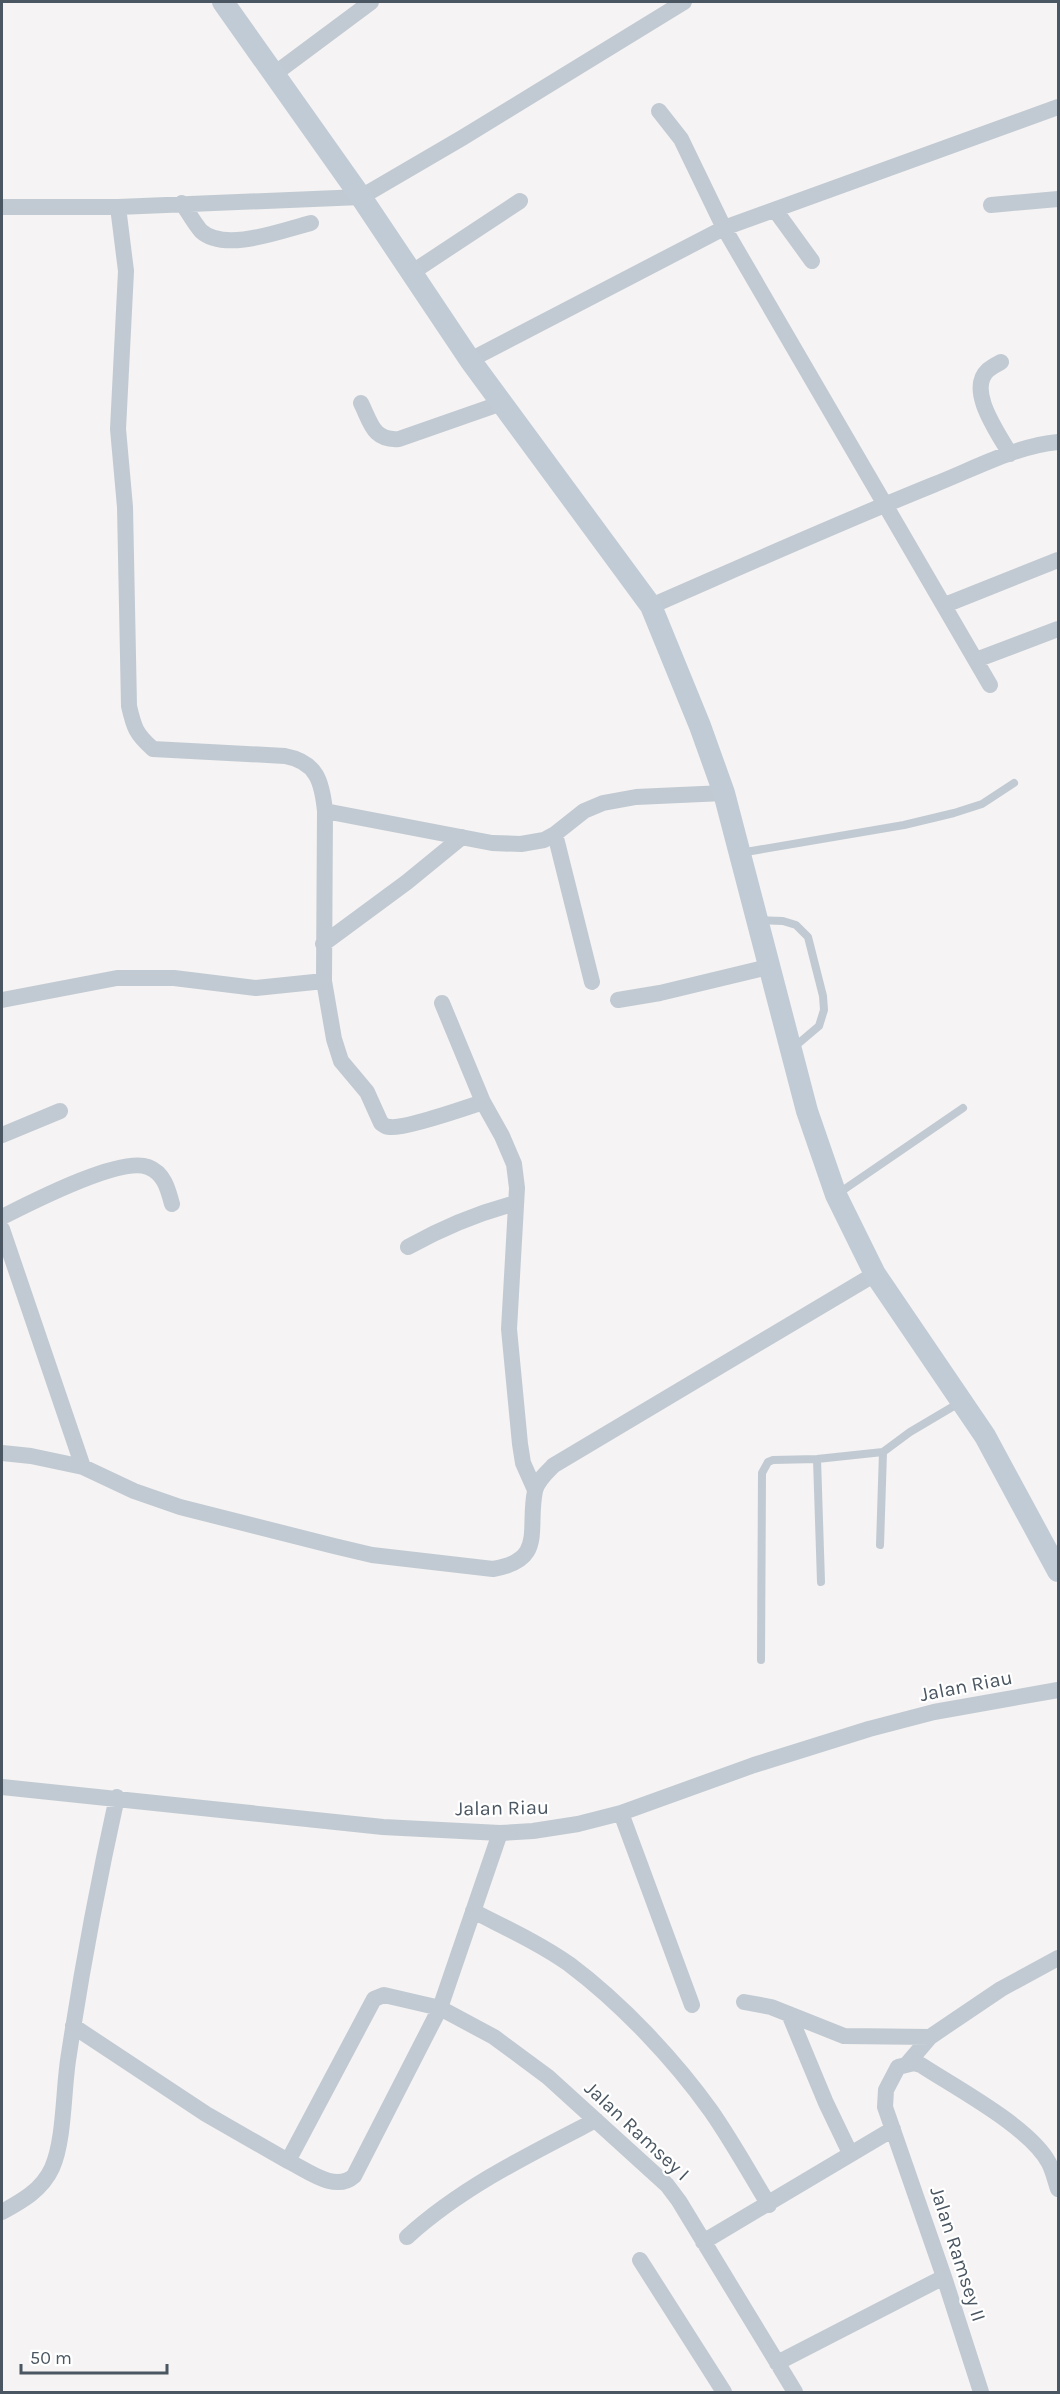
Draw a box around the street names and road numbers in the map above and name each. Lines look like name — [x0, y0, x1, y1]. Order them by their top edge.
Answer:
street label: Jalan Riau — [918, 1666, 1014, 1706]
street label: Jalan Riau — [455, 1796, 549, 1820]
street label: Jalan Ramsey I — [580, 2077, 694, 2185]
street label: Jalan Ramsey II — [925, 2184, 991, 2324]

